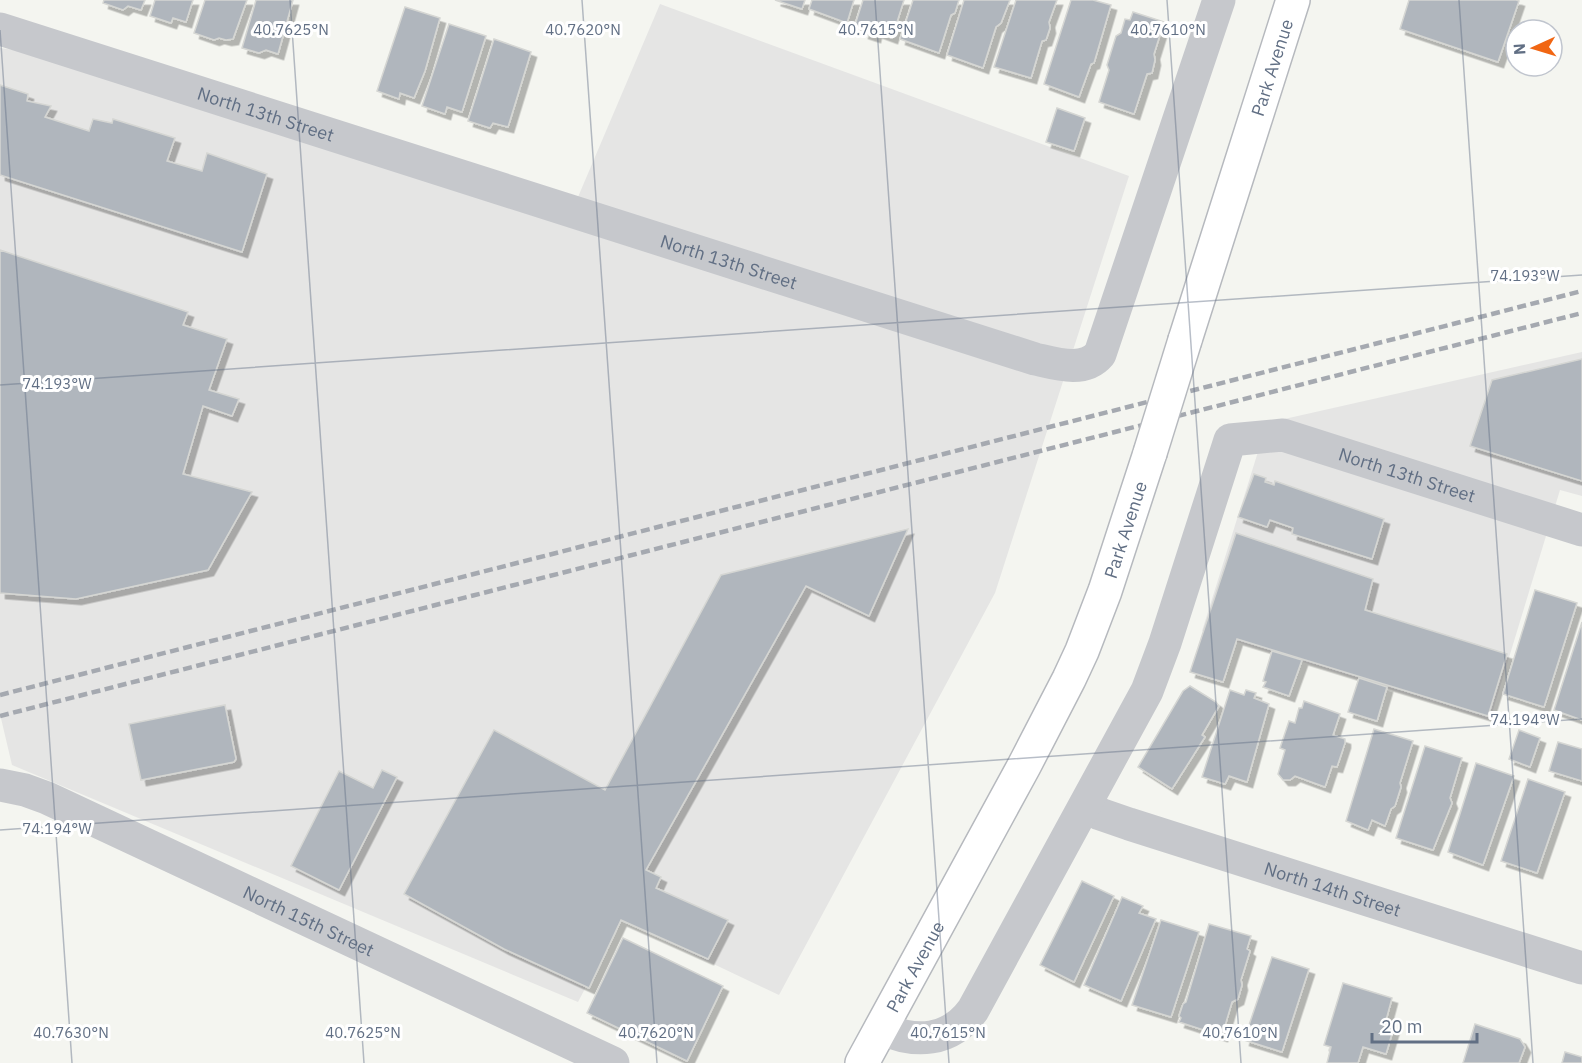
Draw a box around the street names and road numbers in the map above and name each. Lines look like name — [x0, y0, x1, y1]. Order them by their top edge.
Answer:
street label: Park Avenue — [1245, 16, 1298, 119]
street label: North 13th Street — [195, 81, 337, 146]
street label: North 13th Street — [658, 229, 800, 294]
street label: North 13th Street — [1336, 442, 1478, 507]
street label: Park Avenue — [1098, 478, 1152, 581]
street label: North 14th Street — [1261, 856, 1404, 921]
street label: North 15th Street — [240, 880, 378, 961]
street label: Park Avenue — [880, 917, 949, 1016]

